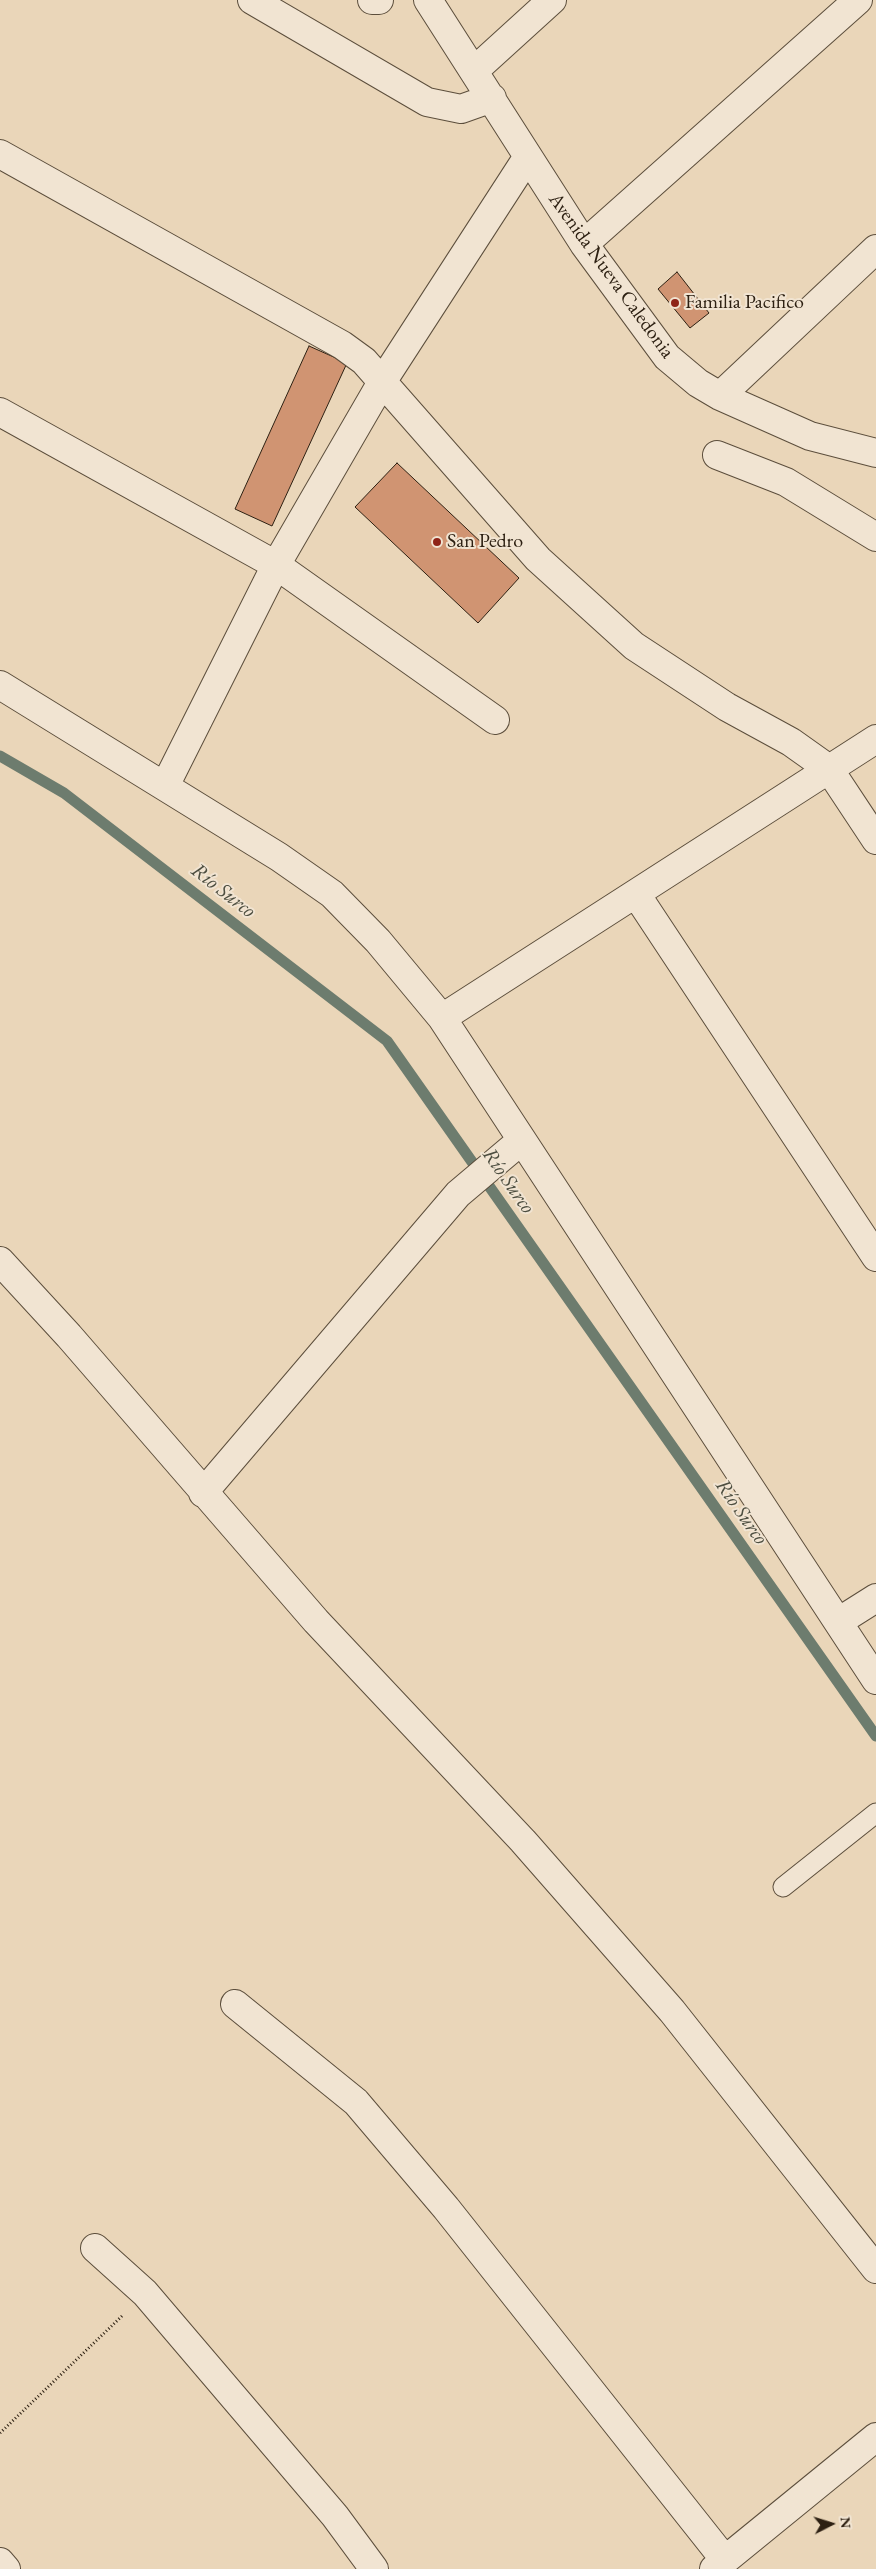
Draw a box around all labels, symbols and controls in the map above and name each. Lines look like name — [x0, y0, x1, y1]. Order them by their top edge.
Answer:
street label: Avenida Nueva Caledonia — [543, 189, 679, 363]
place label: Familia Pacifico — [685, 291, 804, 315]
marker: Familia Pacifico — [669, 297, 681, 309]
place label: San Pedro — [447, 530, 523, 554]
marker: San Pedro — [431, 536, 443, 548]
water label: Río Surco — [186, 858, 260, 924]
water label: Río Surco — [476, 1143, 540, 1219]
water label: Río Surco — [709, 1474, 773, 1550]
north arrow — [806, 2499, 856, 2549]
text: N — [836, 2516, 855, 2529]

